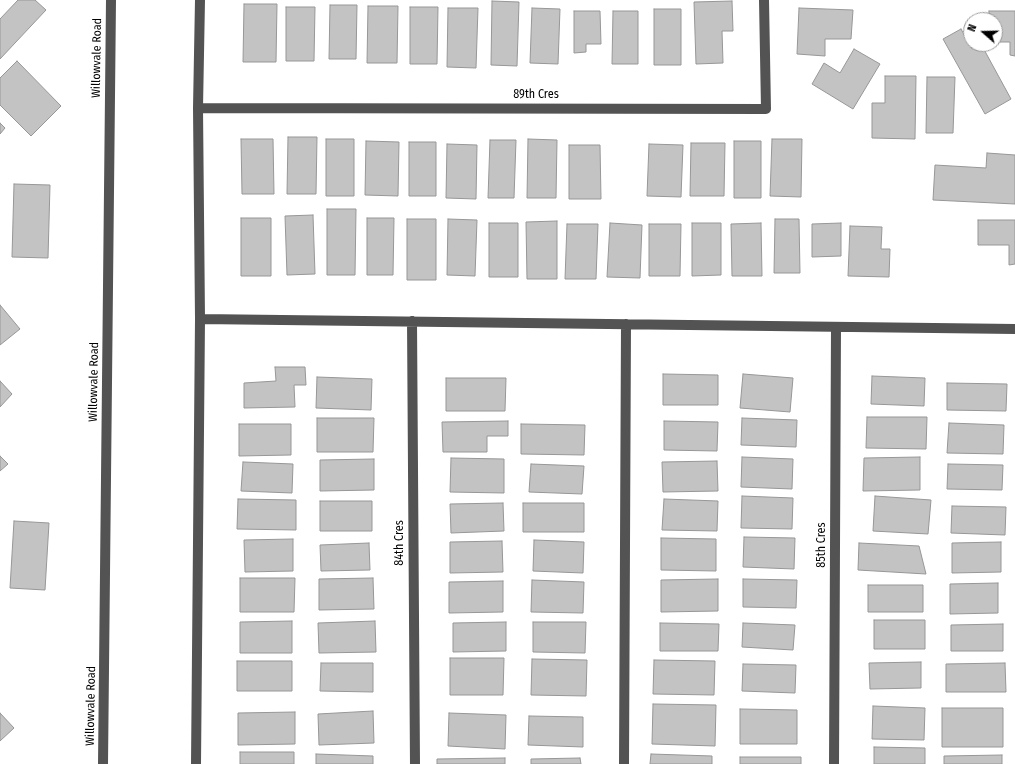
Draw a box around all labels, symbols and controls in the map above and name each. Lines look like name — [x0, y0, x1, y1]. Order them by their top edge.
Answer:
north arrow — [963, 12, 1003, 52]
street label: Willowvale Road — [89, 18, 105, 98]
text: N — [965, 23, 979, 33]
street label: 89th Cres — [513, 88, 559, 102]
street label: Willowvale Road — [86, 342, 102, 422]
street label: 84th Cres — [393, 520, 407, 566]
street label: 85th Cres — [815, 522, 829, 568]
street label: Willowvale Road — [83, 666, 99, 746]

